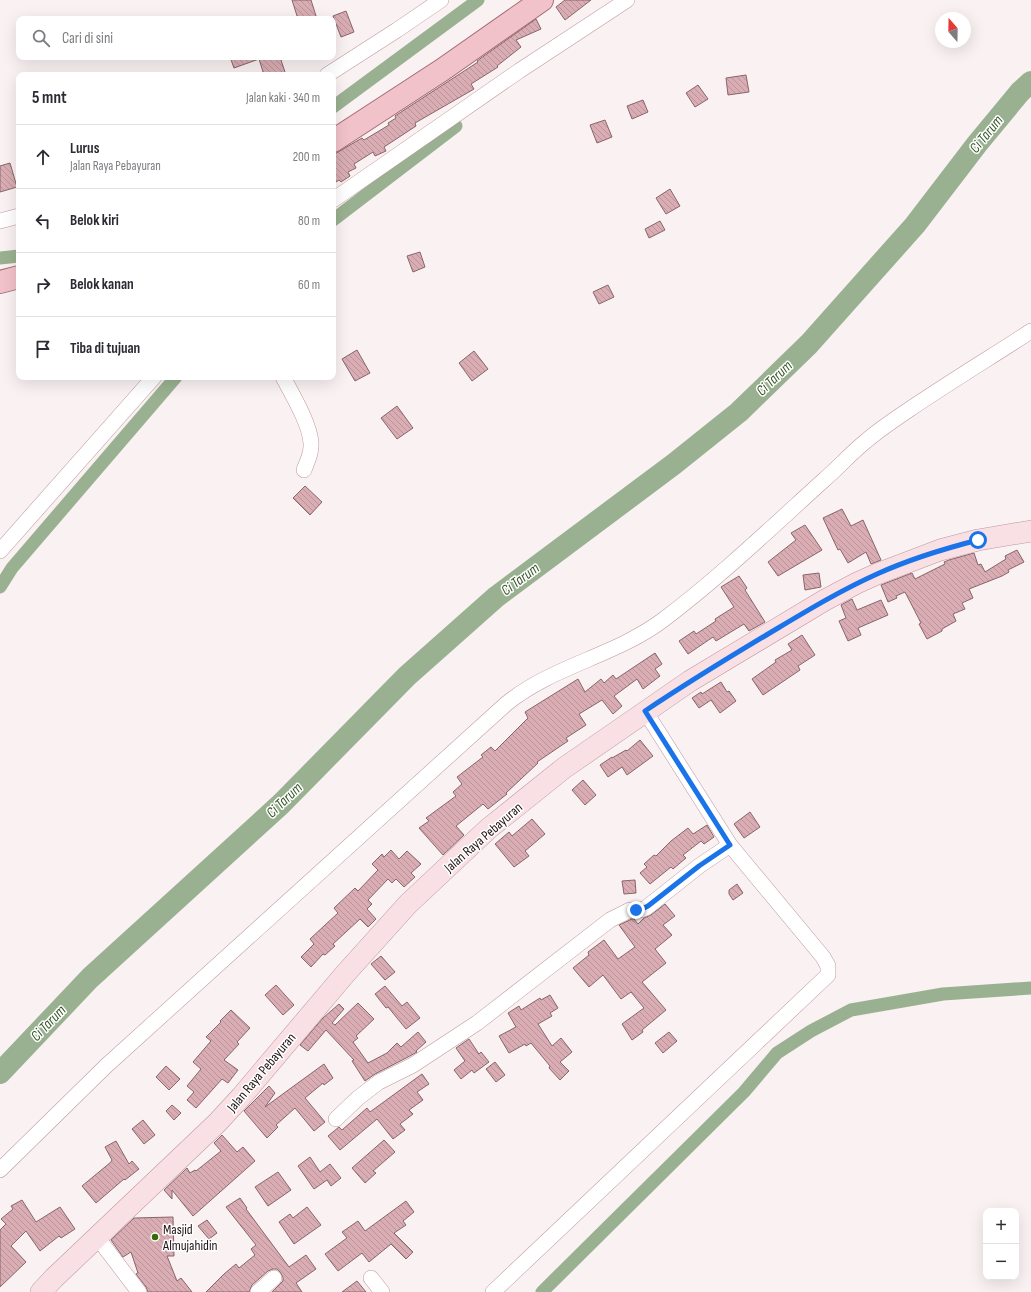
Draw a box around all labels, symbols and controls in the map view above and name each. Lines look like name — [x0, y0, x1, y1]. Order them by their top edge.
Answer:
north arrow — [935, 12, 971, 48]
search box — [16, 16, 336, 60]
icon: search — [30, 27, 52, 49]
text: Cari di sini — [62, 29, 113, 48]
text: 5 mnt — [32, 88, 67, 108]
text: Jalan kaki · 340 m — [246, 90, 320, 106]
water label: Ci Tarum — [965, 111, 1008, 157]
text: Lurus — [70, 139, 99, 158]
icon: ahead — [32, 146, 54, 168]
text: 200 m — [293, 149, 320, 165]
text: Jalan Raya Pebayuran — [70, 158, 161, 174]
icon: left — [32, 210, 54, 232]
text: Belok kiri — [70, 211, 119, 230]
text: 80 m — [298, 213, 320, 229]
icon: right — [32, 274, 54, 296]
text: Belok kanan — [70, 275, 134, 294]
text: 60 m — [298, 277, 320, 293]
icon: arrive — [32, 338, 54, 360]
text: Tiba di tujuan — [70, 339, 140, 358]
water label: Ci Tarum — [752, 356, 797, 400]
route start — [969, 531, 987, 549]
water label: Ci Tarum — [497, 559, 544, 600]
water label: Ci Tarum — [262, 778, 307, 822]
street label: Jalan Raya Pebayuran — [440, 799, 526, 877]
route end — [627, 901, 645, 919]
water label: Ci Tarum — [27, 1001, 71, 1045]
street label: Jalan Raya Pebayuran — [223, 1029, 299, 1116]
map controls — [983, 1208, 1019, 1280]
button: + — [983, 1208, 1019, 1244]
place label: Masjid Almujahidin — [162, 1221, 218, 1254]
marker: Masjid Almujahidin — [150, 1232, 160, 1242]
button: − — [983, 1244, 1019, 1280]

